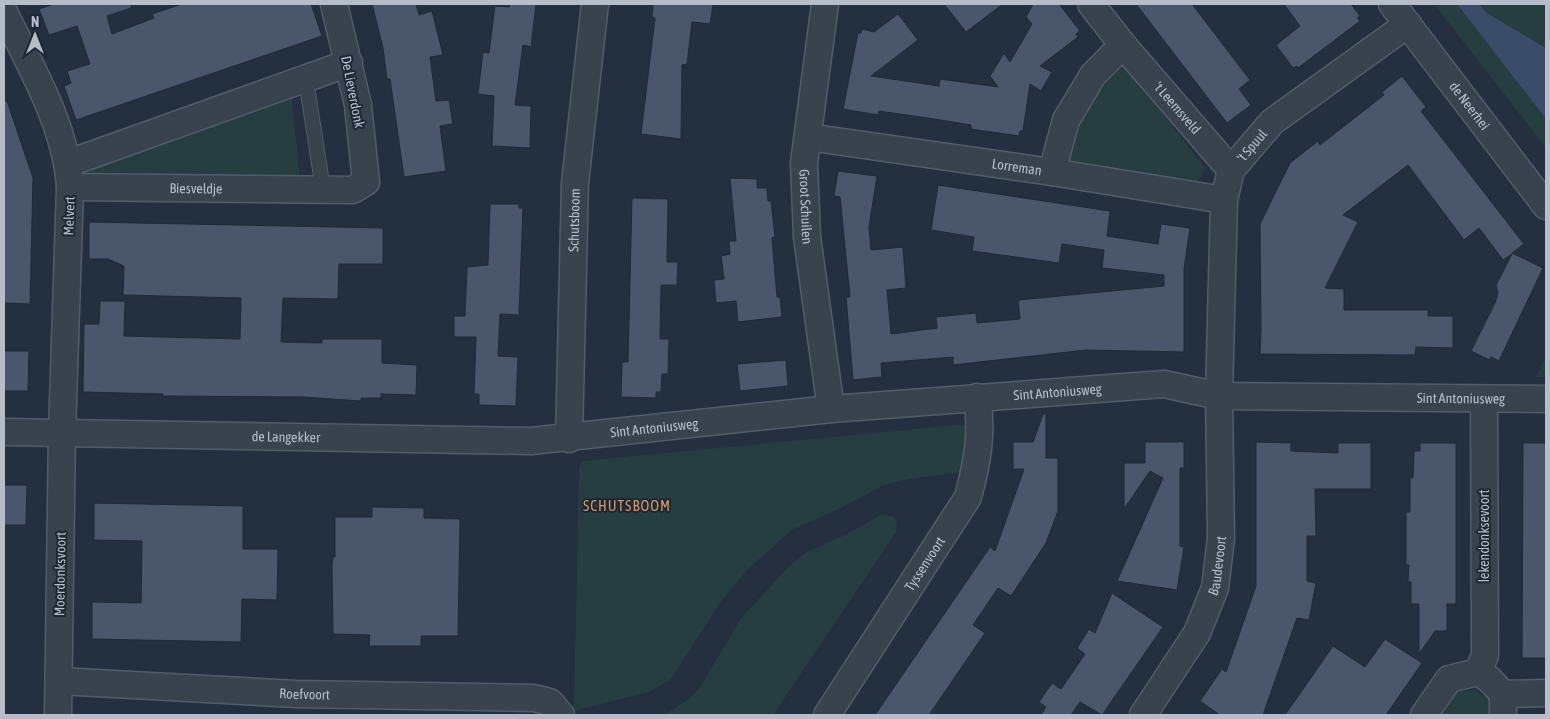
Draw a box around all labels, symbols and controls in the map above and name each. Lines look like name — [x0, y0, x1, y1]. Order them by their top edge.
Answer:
north arrow — [10, 10, 60, 60]
text: N — [31, 14, 39, 30]
street label: De Lieverdonk — [338, 55, 368, 129]
street label: 't Leemsveld — [1150, 79, 1204, 137]
street label: de Neerhei — [1446, 79, 1493, 133]
street label: 't Spuul — [1233, 126, 1270, 165]
street label: Lorreman — [991, 155, 1043, 178]
street label: Groot Schuilen — [796, 169, 816, 245]
street label: Biesveldje — [169, 180, 223, 197]
street label: Schutsboom — [565, 188, 583, 252]
street label: Melvert — [60, 196, 78, 236]
street label: Sint Antoniusweg — [1013, 381, 1102, 403]
street label: Sint Antoniusweg — [1417, 390, 1505, 407]
street label: Sint Antoniusweg — [609, 415, 699, 441]
street label: de Langekker — [252, 428, 321, 445]
street label: Iekendonksevoort — [1476, 489, 1492, 583]
district label: SCHUTSBOOM — [583, 497, 671, 514]
street label: Moerdonksvoort — [51, 532, 69, 616]
street label: Tyssenvoort — [901, 534, 948, 594]
street label: Baudevoort — [1205, 535, 1229, 598]
street label: Roefvoort — [279, 685, 330, 703]

